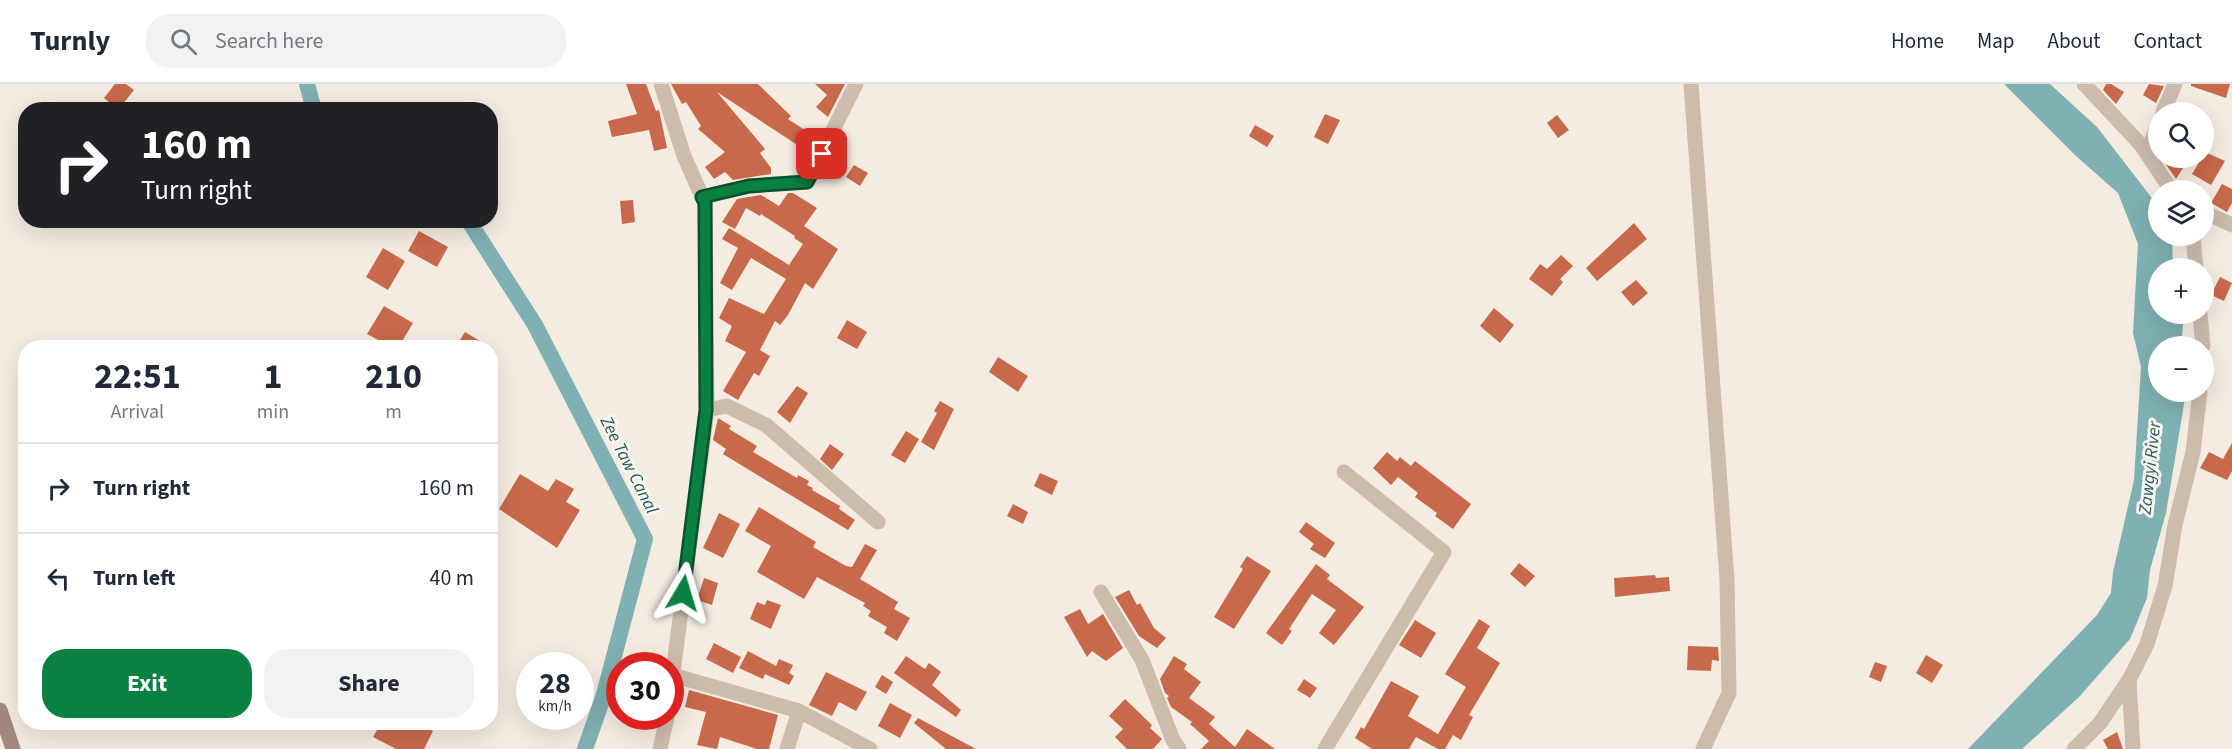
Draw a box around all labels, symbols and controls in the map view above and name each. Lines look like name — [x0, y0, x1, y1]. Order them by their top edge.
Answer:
search box — [146, 14, 566, 68]
text: Turnly — [30, 21, 110, 61]
icon: search — [167, 25, 200, 58]
text: Search here — [215, 25, 324, 57]
text: Home — [1891, 26, 1944, 56]
text: Map — [1977, 26, 2015, 56]
text: About — [2048, 26, 2100, 56]
text: Contact — [2133, 26, 2202, 56]
map controls — [2148, 102, 2214, 402]
button: search — [2148, 102, 2214, 168]
text: 160 m — [141, 115, 252, 175]
icon: right — [42, 126, 120, 204]
pin — [796, 128, 847, 179]
icon: arrive — [805, 137, 838, 170]
text: Turn right — [141, 171, 252, 210]
button: layers — [2148, 180, 2214, 246]
button: + — [2148, 258, 2214, 324]
button: − — [2148, 336, 2214, 402]
text: 22:51 — [94, 351, 181, 402]
text: 1 — [263, 351, 282, 402]
text: 210 — [365, 351, 422, 402]
text: Arrival — [110, 398, 164, 426]
text: min — [257, 398, 289, 426]
text: m — [385, 398, 402, 426]
water label: Zee Taw Canal — [593, 411, 665, 519]
water label: Zawgyi River — [2133, 419, 2167, 517]
icon: right — [42, 472, 75, 505]
text: Turn right — [93, 472, 190, 504]
text: 160 m — [419, 472, 474, 504]
position arrow — [651, 561, 715, 625]
icon: left — [42, 562, 75, 595]
text: Turn left — [93, 562, 175, 594]
text: 40 m — [429, 562, 474, 594]
button: Exit — [42, 649, 252, 718]
button: Share — [264, 649, 474, 718]
speed limit sign: 30 — [606, 652, 684, 730]
text: 28 — [539, 662, 571, 705]
text: km/h — [538, 696, 572, 717]

